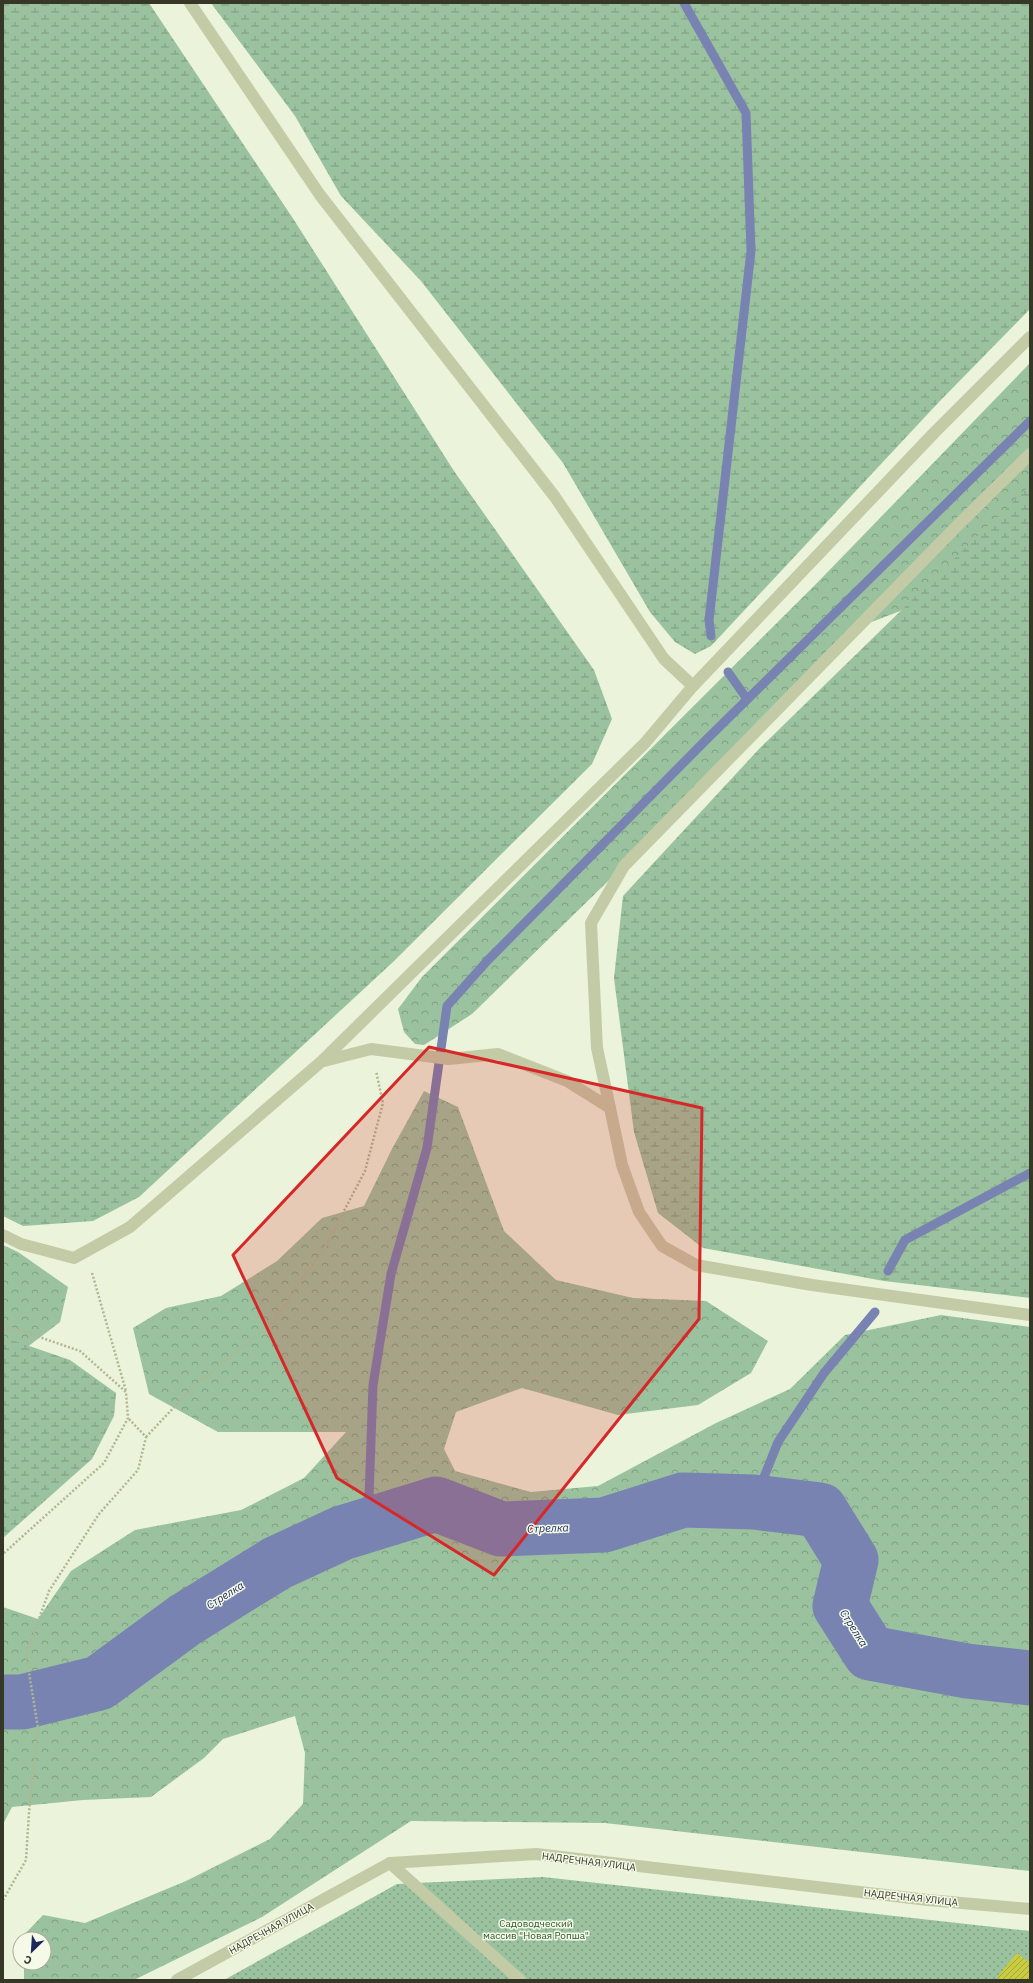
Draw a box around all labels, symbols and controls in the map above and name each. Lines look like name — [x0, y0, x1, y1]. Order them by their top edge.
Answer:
water label: Стрелка — [527, 1520, 569, 1536]
water label: Стрелка — [204, 1578, 246, 1612]
water label: Стрелка — [837, 1607, 871, 1649]
street label: НАДРЕЧНАЯ УЛИЦА — [541, 1849, 637, 1874]
street label: НАДРЕЧНАЯ УЛИЦА — [863, 1886, 959, 1909]
street label: НАДРЕЧНАЯ УЛИЦА — [227, 1900, 316, 1957]
park label: Садоводческий массив "Новая Ропша" — [483, 1917, 589, 1942]
north arrow — [12, 1931, 52, 1971]
text: С — [22, 1952, 34, 1968]

